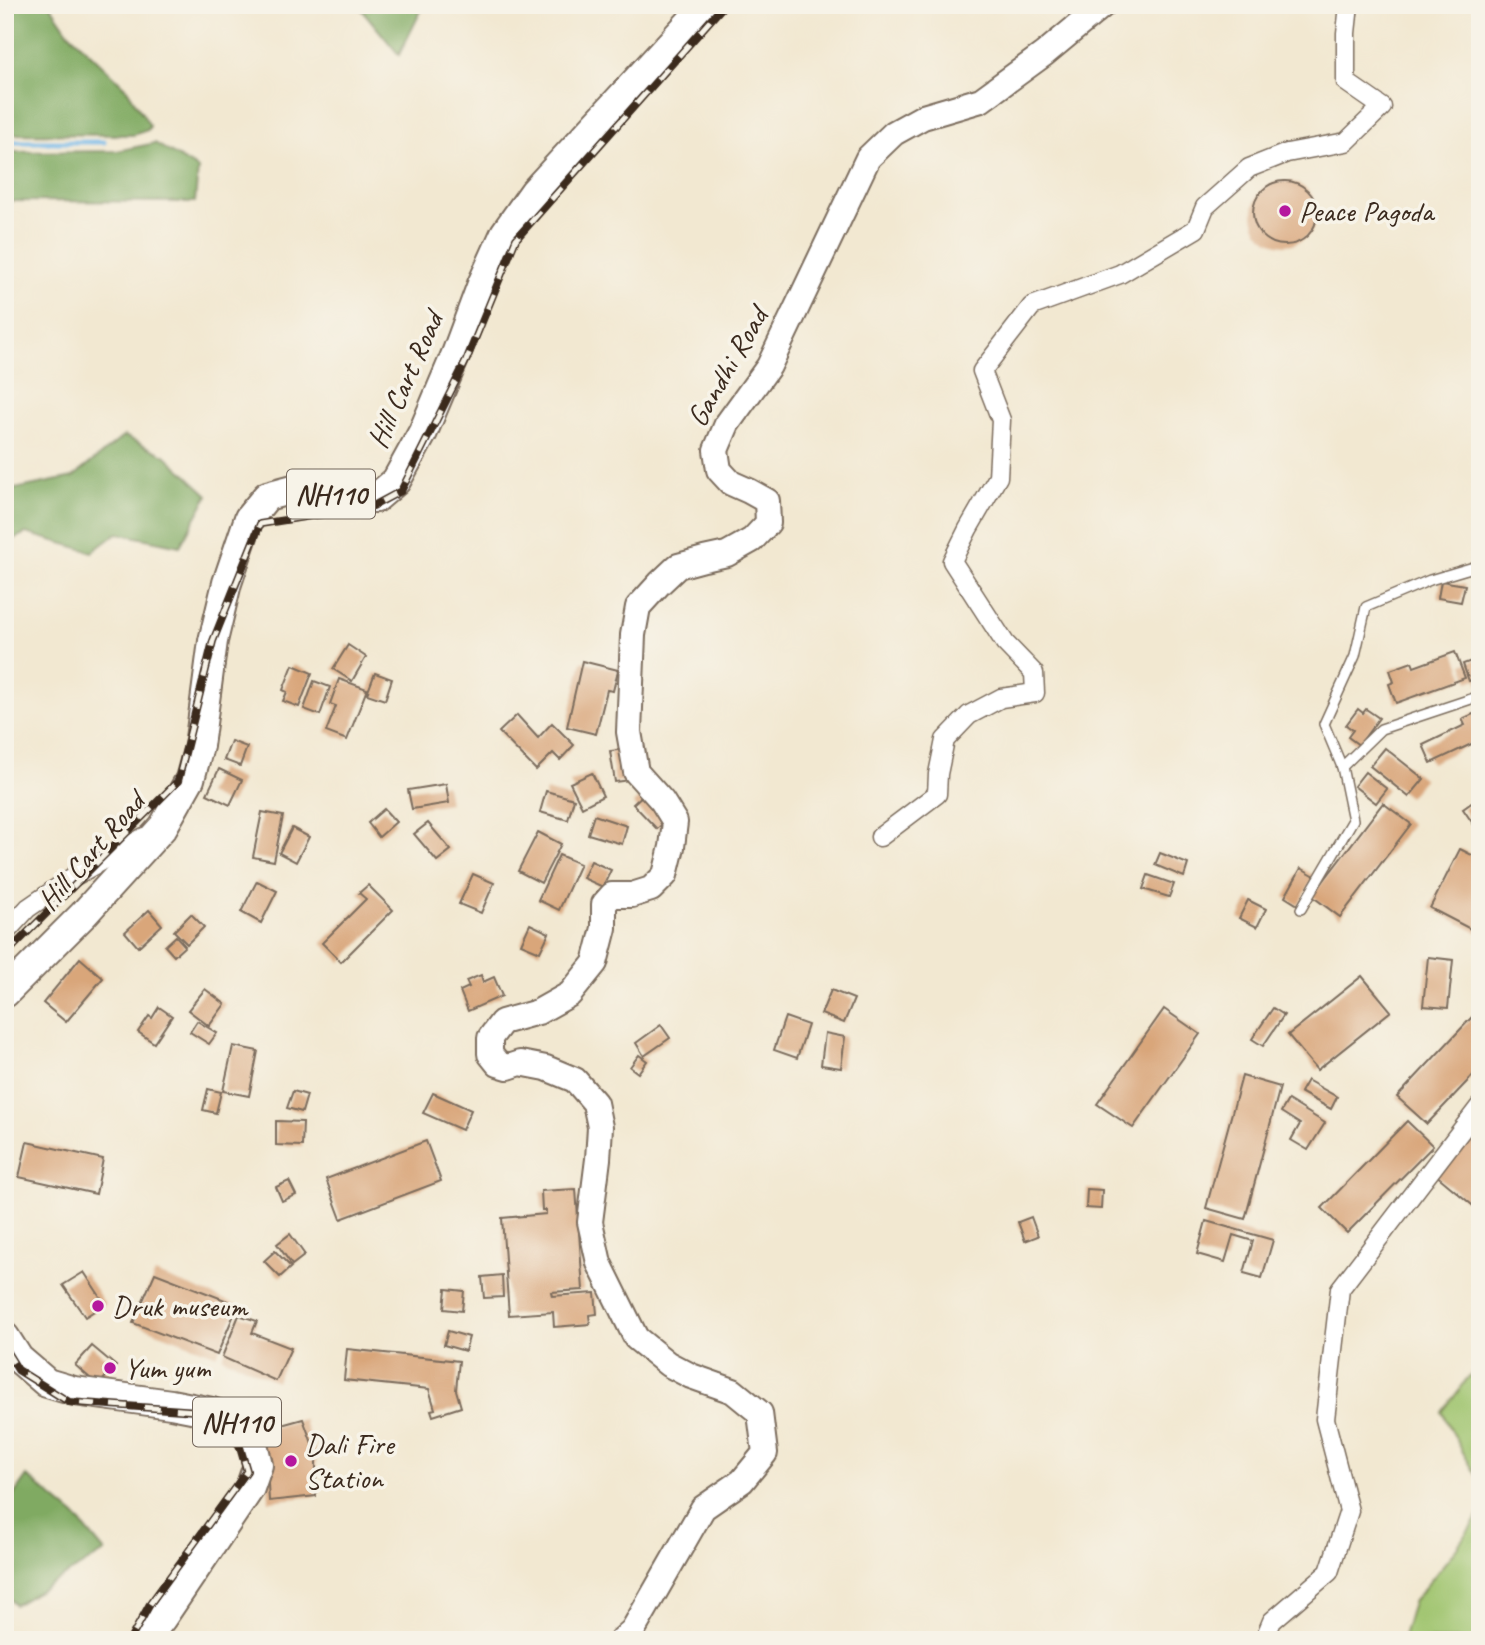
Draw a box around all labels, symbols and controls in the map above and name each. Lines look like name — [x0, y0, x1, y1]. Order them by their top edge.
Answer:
place label: Peace Pagoda — [1299, 192, 1436, 230]
marker: Peace Pagoda — [1277, 203, 1293, 219]
street label: Gandhi Road — [678, 297, 778, 433]
street label: Hill Cart Road — [358, 302, 454, 454]
road number: NH110 — [287, 470, 375, 518]
street label: Hill Cart Road — [29, 781, 156, 918]
place label: Druk museum — [112, 1287, 249, 1325]
marker: Druk museum — [90, 1298, 106, 1314]
place label: Yum yum — [124, 1349, 212, 1387]
marker: Yum yum — [102, 1360, 118, 1376]
road number: NH110 — [193, 1398, 281, 1446]
place label: Dali Fire Station — [305, 1425, 396, 1497]
marker: Dali Fire Station — [283, 1453, 299, 1469]

